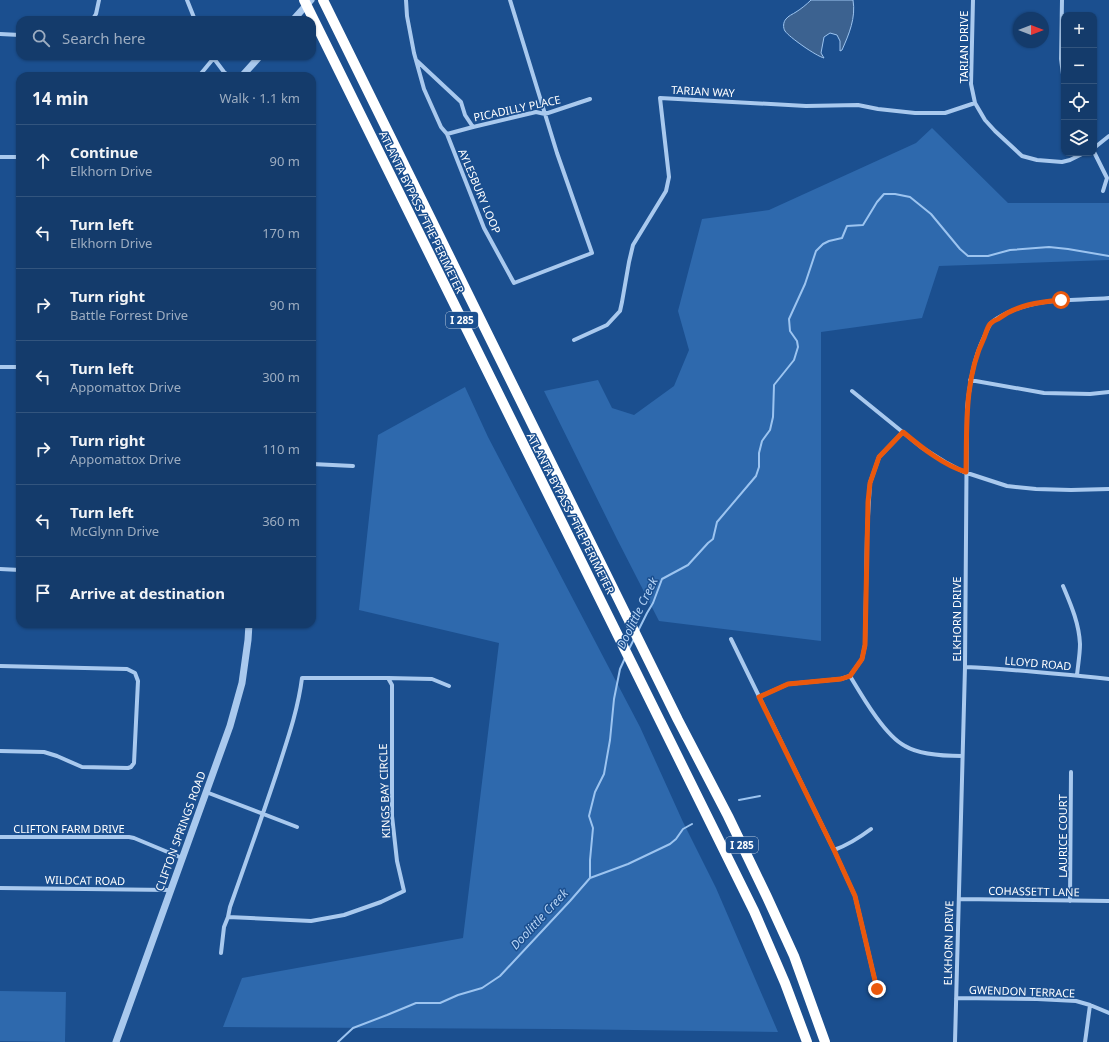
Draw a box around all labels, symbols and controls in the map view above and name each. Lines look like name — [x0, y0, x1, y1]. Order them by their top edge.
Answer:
street label: TARIAN DRIVE — [956, 11, 971, 83]
north arrow — [1013, 12, 1049, 48]
map controls — [1061, 12, 1097, 156]
button: + — [1061, 12, 1097, 48]
search box — [16, 16, 316, 60]
icon: search — [30, 27, 52, 49]
text: Search here — [62, 28, 145, 48]
button: − — [1061, 48, 1097, 84]
street label: TARIAN WAY — [671, 82, 736, 100]
button: locate — [1061, 84, 1097, 120]
text: 14 min — [32, 87, 89, 110]
text: Walk · 1.1 km — [220, 89, 300, 107]
street label: PICADILLY PLACE — [472, 91, 562, 125]
button: layers — [1061, 120, 1097, 156]
street label: ATLANTA BYPASS / THE PERIMETER — [376, 128, 468, 296]
text: Continue — [70, 142, 138, 162]
street label: AYLESBURY LOOP — [455, 146, 505, 236]
icon: ahead — [32, 150, 54, 172]
text: 90 m — [270, 152, 300, 170]
text: Elkhorn Drive — [70, 162, 152, 180]
text: Turn left — [70, 214, 134, 234]
icon: left — [32, 222, 54, 244]
text: 170 m — [262, 224, 300, 242]
text: Elkhorn Drive — [70, 234, 152, 252]
text: Turn right — [70, 286, 145, 306]
route start — [1052, 291, 1070, 309]
icon: right — [32, 294, 54, 316]
text: 90 m — [270, 296, 300, 314]
text: Battle Forrest Drive — [70, 306, 188, 324]
road number: I 285 — [446, 312, 478, 328]
text: Turn left — [70, 358, 134, 378]
icon: left — [32, 366, 54, 388]
text: 300 m — [262, 368, 300, 386]
text: Appomattox Drive — [70, 378, 181, 396]
text: Turn right — [70, 430, 145, 450]
street label: ATLANTA BYPASS / THE PERIMETER — [524, 430, 618, 596]
icon: right — [32, 438, 54, 460]
text: 110 m — [262, 440, 300, 458]
text: Appomattox Drive — [70, 450, 181, 468]
text: Turn left — [70, 502, 134, 522]
icon: left — [32, 510, 54, 532]
text: 360 m — [262, 512, 300, 530]
text: McGlynn Drive — [70, 522, 159, 540]
water label: Doolittle Creek — [612, 574, 662, 652]
street label: ELKHORN DRIVE — [949, 577, 964, 661]
icon: arrive — [32, 582, 54, 604]
text: Arrive at destination — [70, 583, 225, 603]
street label: LLOYD ROAD — [1004, 653, 1072, 673]
street label: KINGS BAY CIRCLE — [375, 743, 393, 839]
street label: CLIFTON SPRINGS ROAD — [151, 769, 209, 893]
street label: LAURICE COURT — [1055, 794, 1070, 878]
street label: CLIFTON FARM DRIVE — [13, 821, 125, 836]
road number: I 285 — [726, 837, 758, 853]
street label: WILDCAT ROAD — [45, 872, 125, 888]
street label: COHASSETT LANE — [988, 883, 1080, 899]
water label: Doolittle Creek — [506, 884, 572, 953]
street label: ELKHORN DRIVE — [940, 900, 956, 986]
route end — [868, 980, 886, 998]
street label: GWENDON TERRACE — [969, 982, 1075, 1000]

